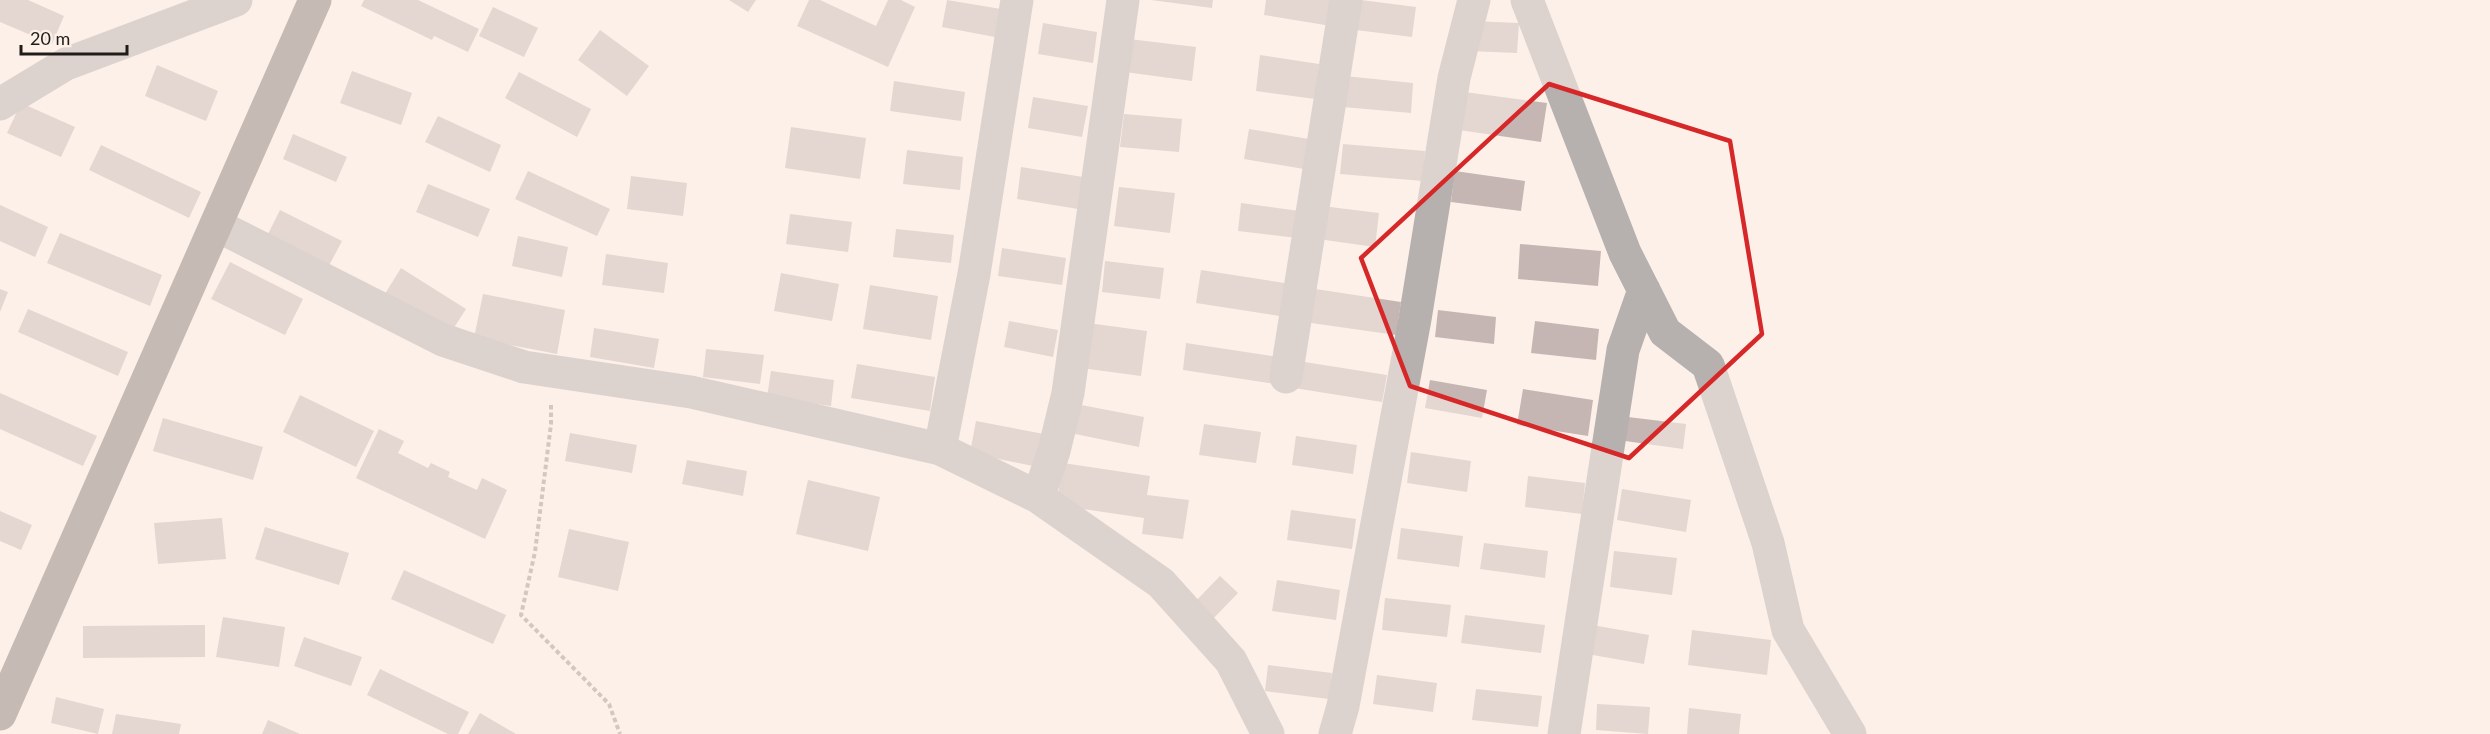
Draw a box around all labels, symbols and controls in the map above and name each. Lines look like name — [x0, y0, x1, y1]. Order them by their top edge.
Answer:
scale bar — [21, 18, 128, 56]
text: 20 m — [30, 27, 70, 49]

